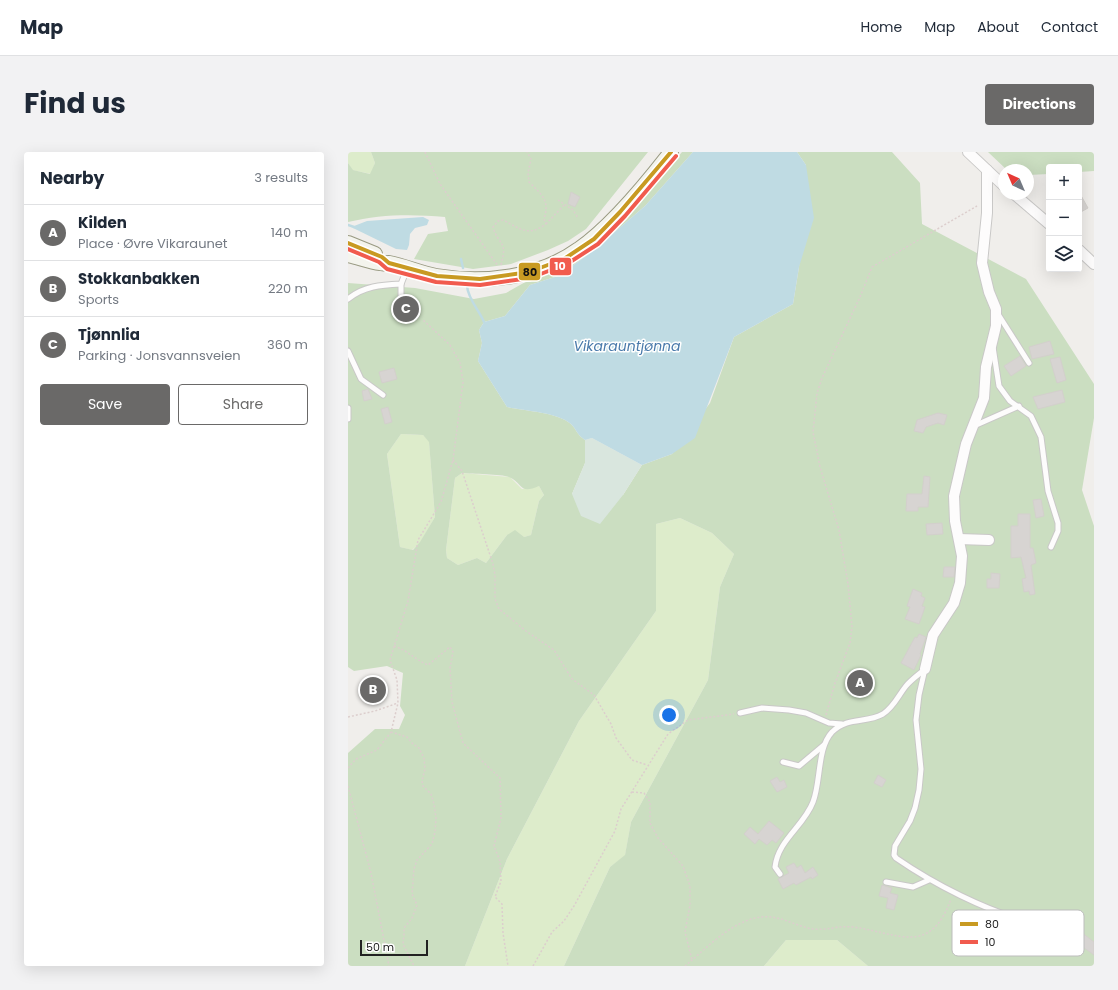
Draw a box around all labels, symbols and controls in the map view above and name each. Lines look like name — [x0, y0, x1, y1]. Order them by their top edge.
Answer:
text: Map — [20, 14, 63, 41]
text: Home — [860, 17, 902, 37]
text: Map — [924, 17, 955, 37]
text: About — [977, 17, 1019, 37]
text: Contact — [1041, 17, 1098, 37]
text: Find us — [24, 84, 126, 123]
button: Directions — [985, 84, 1094, 125]
north arrow — [998, 164, 1034, 200]
map controls — [1046, 164, 1082, 272]
button: + — [1046, 164, 1082, 200]
text: Nearby — [40, 166, 104, 190]
text: 3 results — [254, 168, 308, 187]
button: − — [1046, 200, 1082, 236]
text: Kilden — [78, 212, 127, 233]
text: A — [48, 223, 58, 242]
text: 140 m — [271, 223, 308, 242]
text: Place · Øvre Vikaraunet — [78, 234, 228, 253]
button: layers — [1046, 236, 1082, 272]
line badge: 10 — [549, 257, 572, 276]
text: 10 — [554, 258, 566, 274]
line badge: 80 — [518, 262, 541, 281]
text: 80 — [523, 264, 537, 280]
text: Stokkanbakken — [78, 268, 200, 289]
text: B — [49, 279, 57, 298]
text: 220 m — [268, 279, 308, 298]
text: Sports — [78, 290, 119, 309]
pin: C — [393, 294, 419, 324]
text: Tjønnlia — [78, 324, 140, 345]
text: C — [48, 335, 58, 354]
text: 360 m — [267, 335, 308, 354]
water label: Vikarauntjønna — [573, 336, 681, 356]
text: Parking · Jonsvannsveien — [78, 346, 241, 365]
button: Save — [40, 384, 170, 425]
button: Share — [178, 384, 308, 425]
pin: A — [847, 668, 873, 698]
pin: B — [360, 675, 386, 705]
your location — [659, 705, 679, 725]
legend — [952, 910, 1084, 956]
text: 80 — [985, 916, 999, 932]
text: 10 — [985, 934, 996, 950]
scale bar — [360, 938, 428, 957]
text: 50 m — [366, 939, 394, 955]

